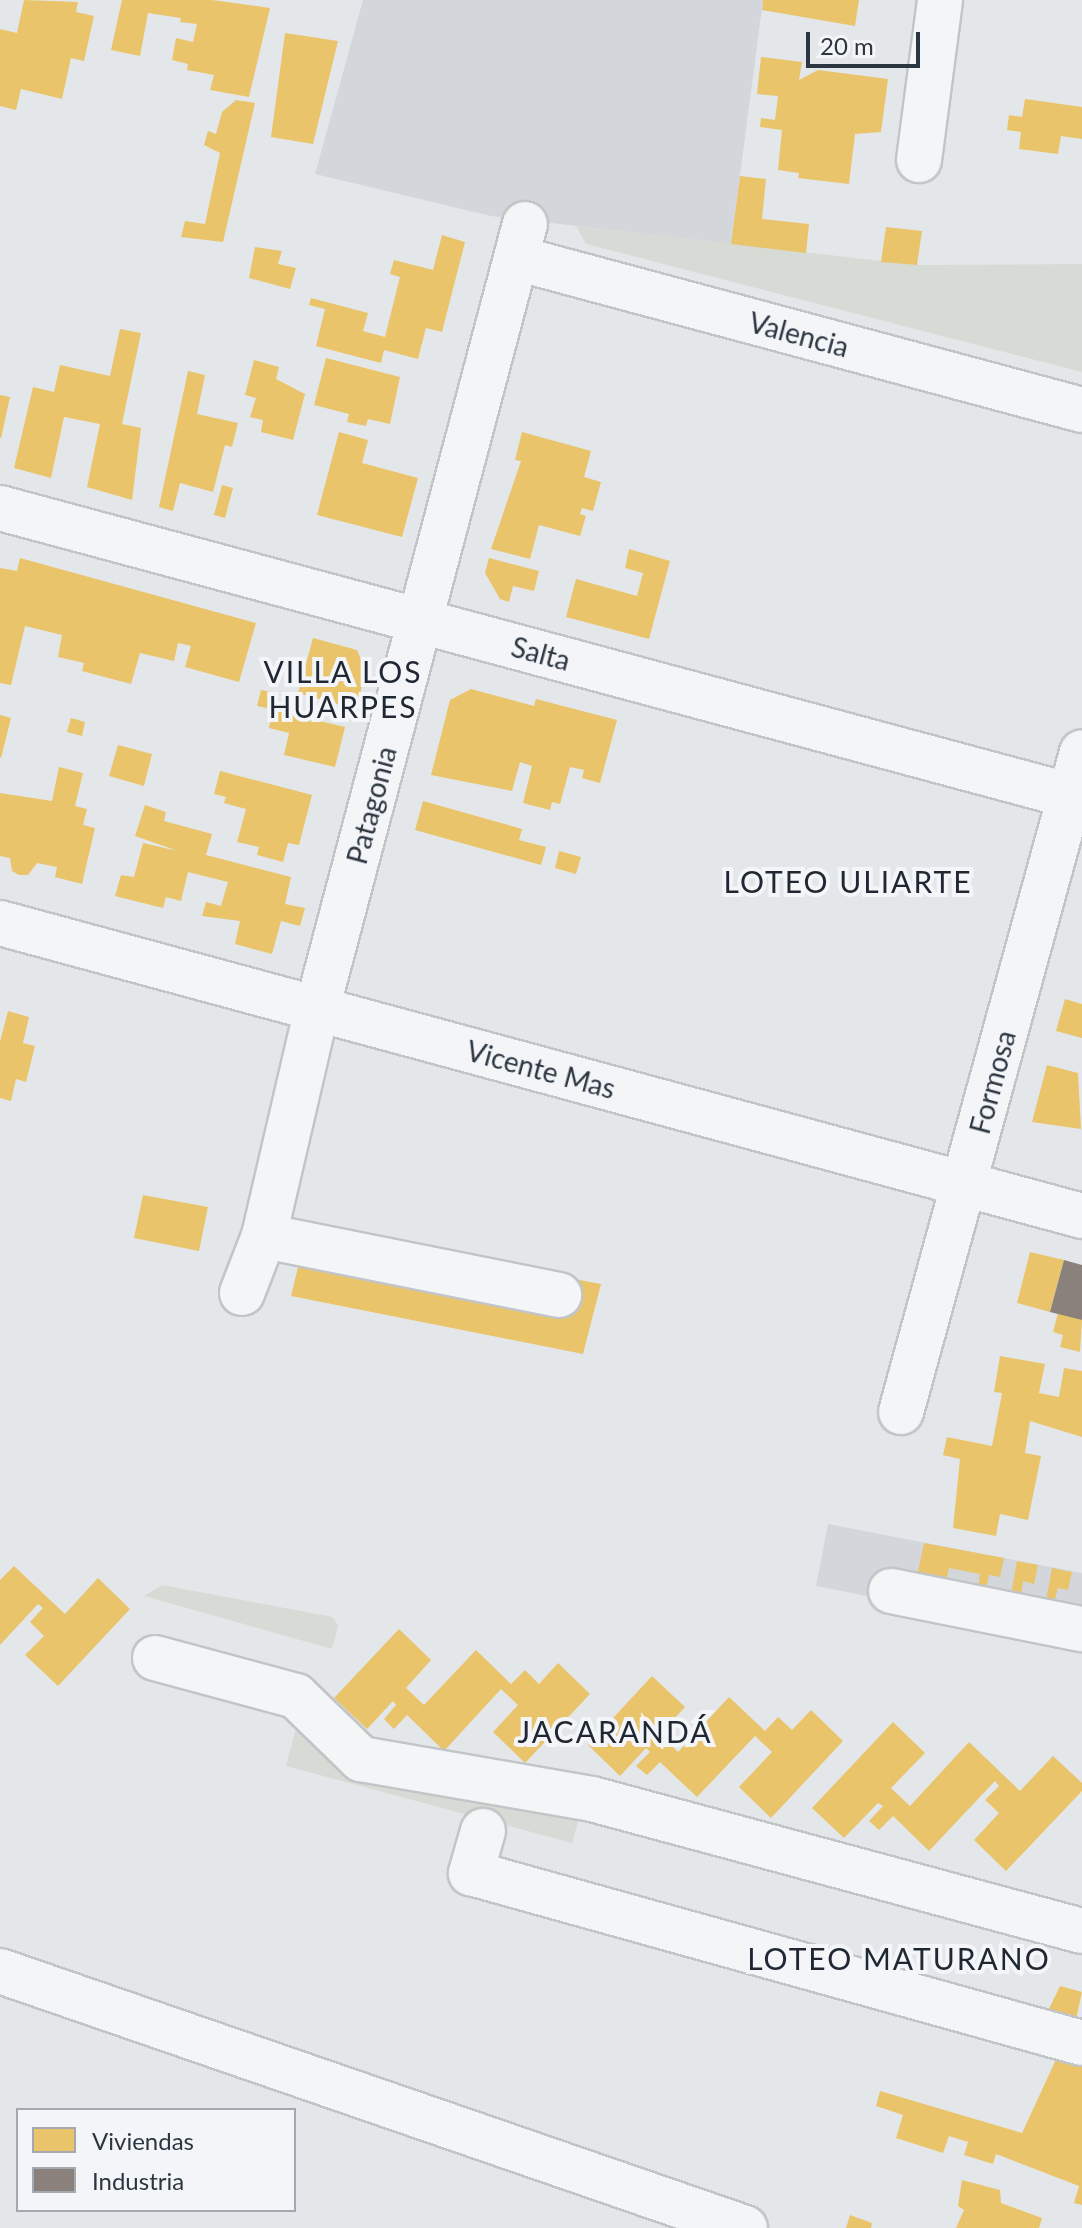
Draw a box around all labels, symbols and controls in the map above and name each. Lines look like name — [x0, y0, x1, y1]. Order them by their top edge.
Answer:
scale bar — [810, 16, 924, 66]
text: 20 m — [820, 31, 874, 60]
street label: Valencia — [745, 305, 853, 363]
street label: Salta — [508, 629, 574, 677]
district label: VILLA LOS HUARPES — [263, 653, 423, 724]
street label: Patagonia — [339, 742, 403, 868]
district label: LOTEO ULIARTE — [723, 863, 973, 899]
street label: Formosa — [962, 1027, 1022, 1137]
street label: Vicente Mas — [463, 1033, 619, 1105]
district label: JACARANDÁ — [517, 1713, 713, 1749]
district label: LOTEO MATURANO — [747, 1940, 1051, 1976]
legend — [16, 2108, 296, 2212]
text: Viviendas — [92, 2126, 194, 2155]
text: Industria — [92, 2166, 184, 2195]

